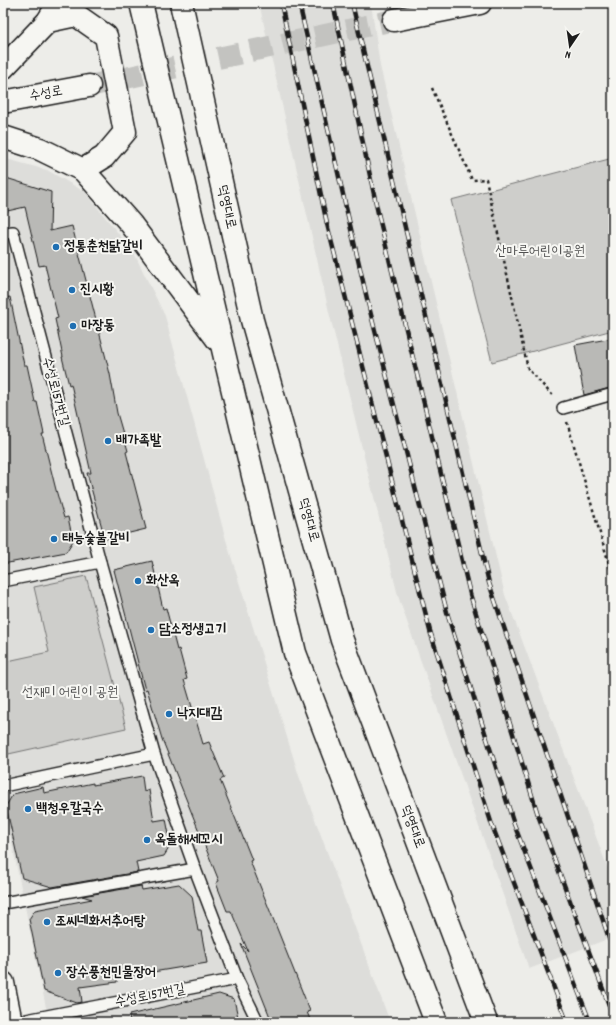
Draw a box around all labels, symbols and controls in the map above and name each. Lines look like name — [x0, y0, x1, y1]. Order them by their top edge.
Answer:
north arrow — [550, 26, 590, 66]
text: N — [563, 45, 573, 62]
street label: 수성로 — [28, 81, 64, 107]
street label: 덕영대로 — [211, 183, 241, 231]
place label: 정통춘천닭갈비 — [64, 237, 143, 257]
marker: 정통춘천닭갈비 — [51, 242, 61, 252]
park label: 산마루어린이공원 — [495, 242, 585, 262]
place label: 진시황 — [80, 280, 115, 300]
marker: 진시황 — [67, 285, 77, 295]
place label: 마장동 — [81, 316, 115, 336]
marker: 마장동 — [68, 321, 78, 331]
street label: 수성로157번길 — [36, 355, 74, 430]
place label: 배가족발 — [116, 431, 162, 451]
marker: 배가족발 — [103, 436, 113, 446]
street label: 덕영대로 — [292, 496, 324, 544]
place label: 태능숯불갈비 — [62, 529, 130, 549]
marker: 태능숯불갈비 — [49, 534, 59, 544]
place label: 화산옥 — [146, 571, 180, 591]
marker: 화산옥 — [133, 576, 143, 586]
place label: 담소정생고기 — [159, 620, 227, 640]
marker: 담소정생고기 — [146, 625, 156, 635]
park label: 선재미 어린이 공원 — [22, 683, 118, 703]
place label: 낙지대감 — [177, 704, 223, 724]
marker: 낙지대감 — [164, 709, 174, 719]
place label: 백청우칼국수 — [36, 799, 104, 819]
street label: 덕영대로 — [395, 802, 429, 852]
marker: 백청우칼국수 — [23, 804, 33, 814]
place label: 옥돌해세꼬시 — [155, 830, 223, 850]
marker: 옥돌해세꼬시 — [142, 835, 152, 845]
place label: 조씨네화서추어탕 — [55, 912, 146, 932]
marker: 조씨네화서추어탕 — [42, 917, 52, 927]
place label: 장수풍천민물장어 — [66, 963, 156, 983]
marker: 장수풍천민물장어 — [53, 968, 63, 978]
street label: 수성로157번길 — [113, 979, 188, 1013]

